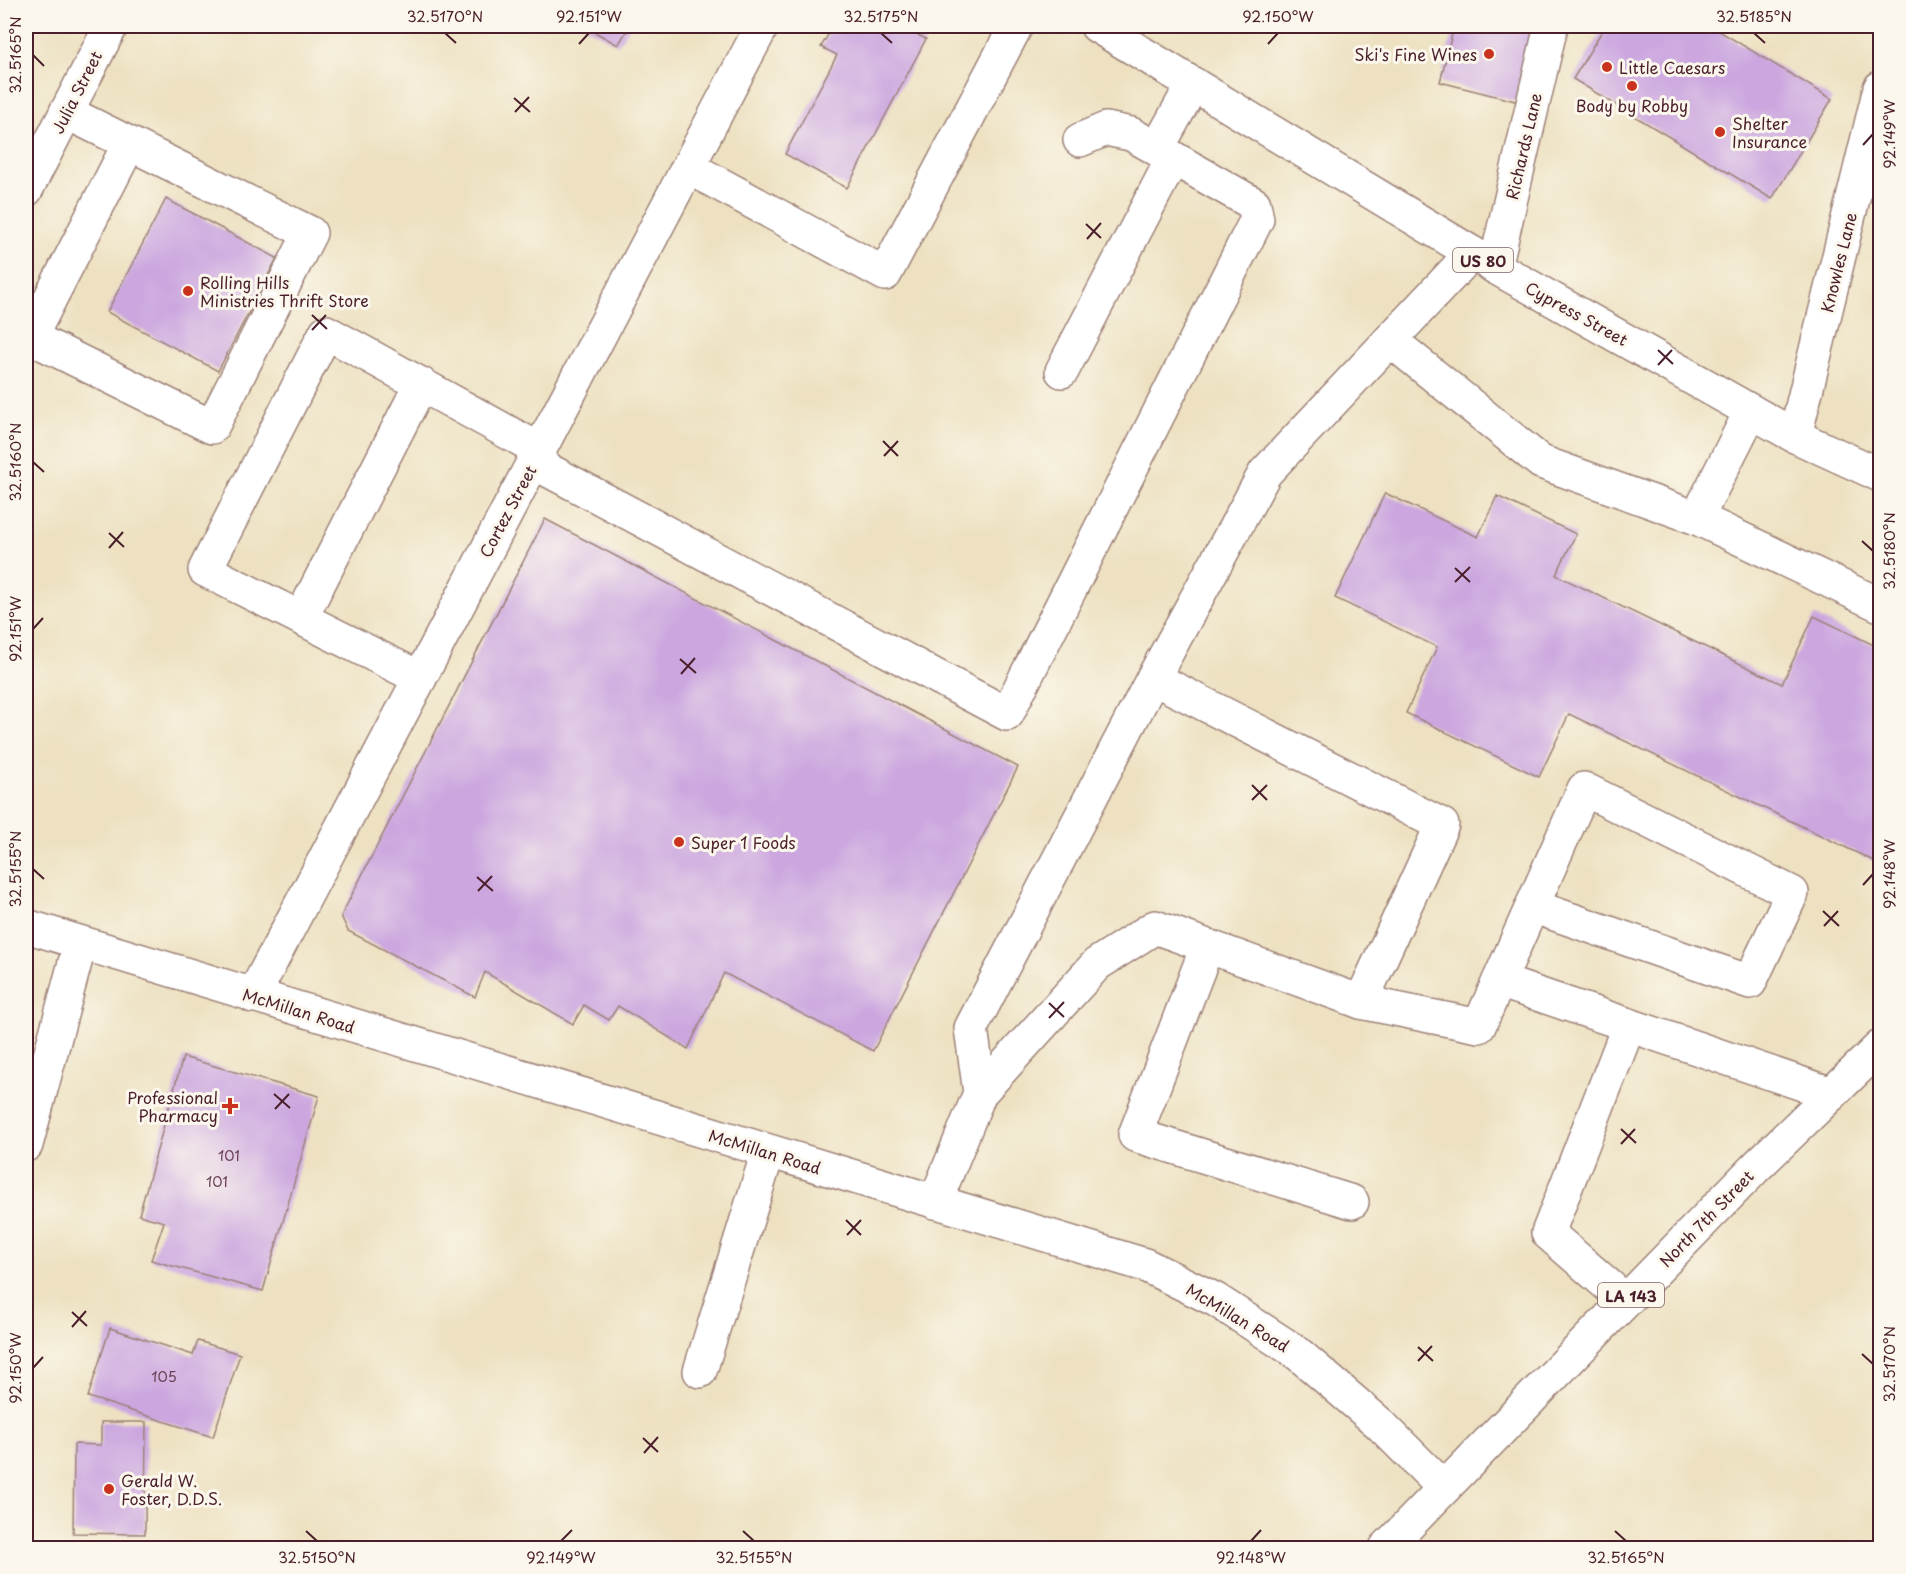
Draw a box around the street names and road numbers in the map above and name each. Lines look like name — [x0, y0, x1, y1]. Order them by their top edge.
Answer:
street label: Julia Street — [45, 46, 107, 138]
street label: Richards Lane — [1499, 90, 1547, 202]
street label: Knowles Lane — [1814, 209, 1862, 315]
road number: US 80 — [1453, 248, 1513, 272]
street label: Cypress Street — [1521, 275, 1633, 351]
street label: Cortez Street — [473, 461, 541, 561]
street label: McMillan Road — [240, 982, 358, 1038]
street label: McMillan Road — [706, 1123, 824, 1179]
street label: North 7th Street — [1653, 1164, 1759, 1272]
street label: McMillan Road — [1182, 1277, 1294, 1357]
road number: LA 143 — [1598, 1283, 1664, 1307]

